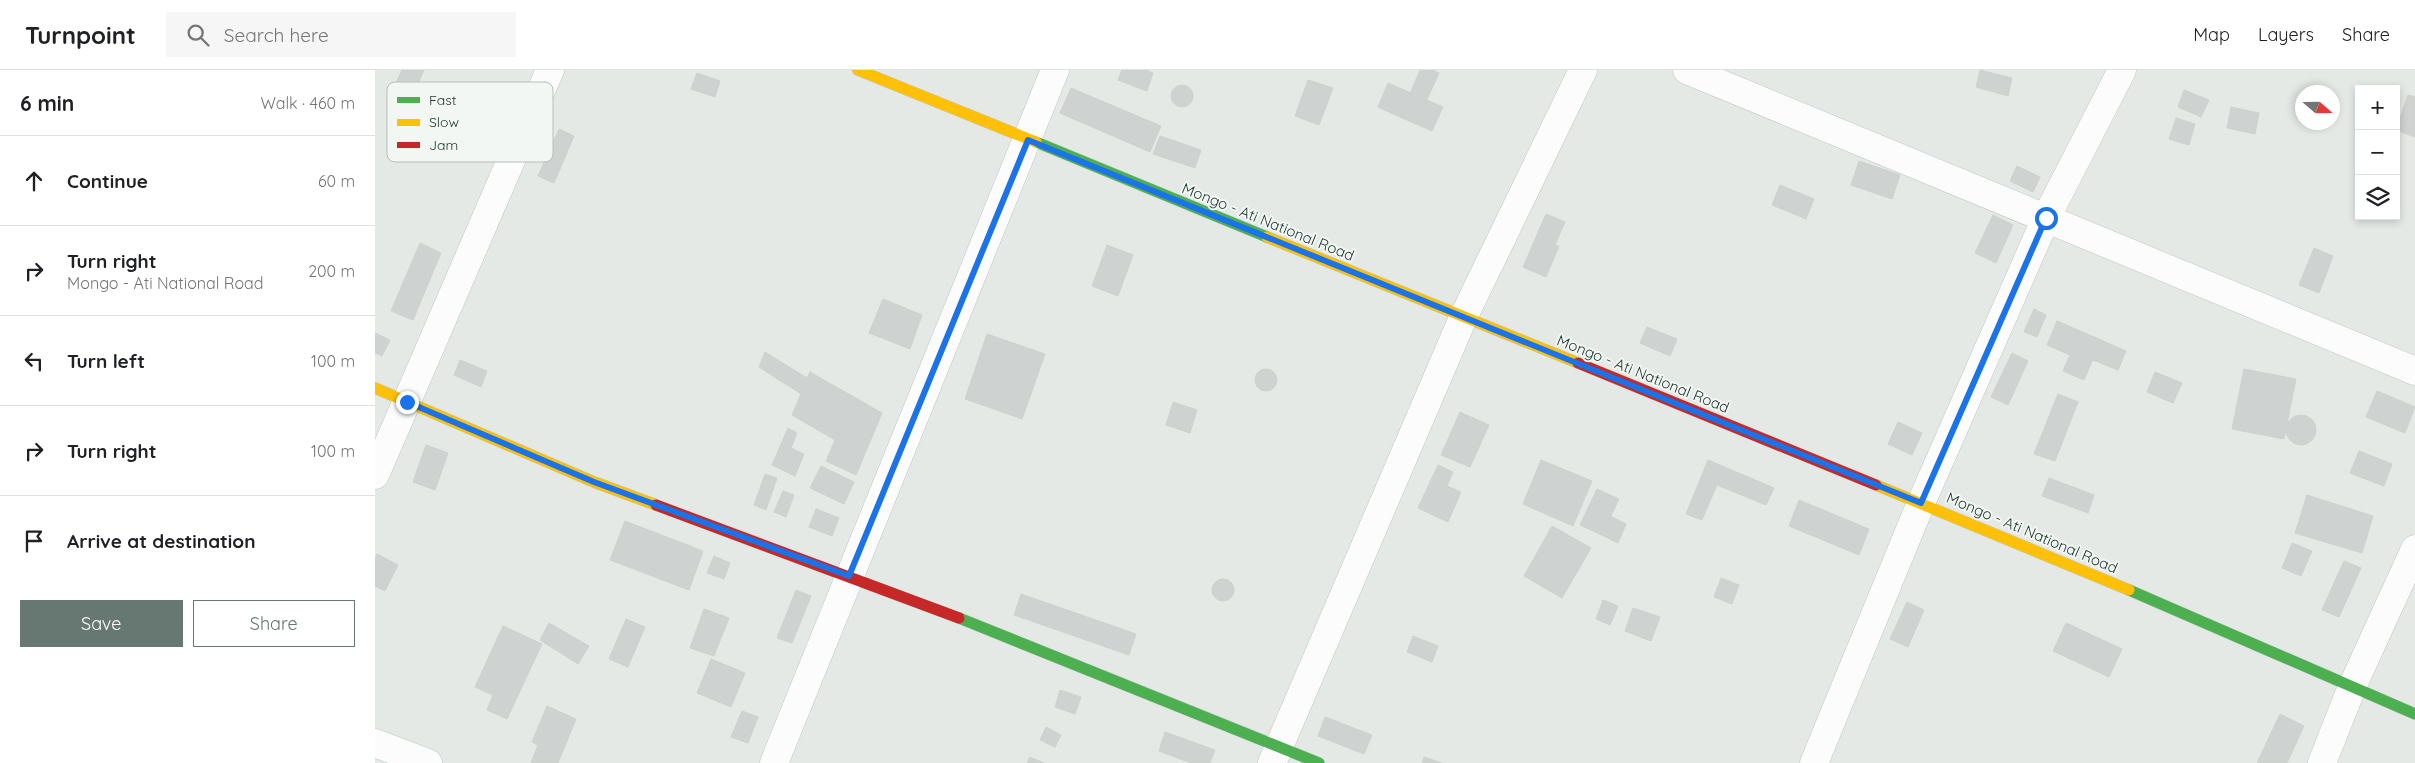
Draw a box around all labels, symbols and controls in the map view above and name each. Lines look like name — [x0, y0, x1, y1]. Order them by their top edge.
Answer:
search box — [166, 12, 516, 57]
text: Turnpoint — [25, 20, 136, 50]
icon: search — [184, 21, 212, 49]
text: Search here — [224, 23, 329, 47]
text: Map — [2193, 23, 2230, 46]
text: Layers — [2258, 23, 2314, 46]
text: Share — [2342, 23, 2390, 46]
legend — [387, 82, 553, 162]
north arrow — [2295, 85, 2340, 130]
map controls — [2355, 85, 2400, 220]
button: + — [2355, 85, 2400, 130]
text: 6 min — [20, 90, 74, 116]
text: Fast — [429, 91, 457, 109]
text: Walk · 460 m — [260, 93, 355, 113]
text: Slow — [429, 113, 459, 131]
button: − — [2355, 130, 2400, 175]
text: Jam — [429, 136, 458, 154]
icon: ahead — [20, 167, 48, 195]
text: Continue — [67, 169, 148, 193]
text: 60 m — [318, 171, 355, 191]
button: layers — [2355, 175, 2400, 220]
street label: Mongo - Ati National Road — [1179, 178, 1357, 265]
route start — [2035, 207, 2058, 230]
text: Turn right — [67, 249, 156, 273]
icon: right — [20, 257, 48, 285]
text: 200 m — [308, 261, 355, 281]
text: Mongo - Ati National Road — [67, 273, 263, 293]
street label: Mongo - Ati National Road — [1554, 330, 1732, 417]
icon: left — [20, 347, 48, 375]
text: Turn left — [67, 349, 145, 373]
text: 100 m — [311, 351, 355, 371]
route end — [396, 391, 419, 414]
icon: right — [20, 437, 48, 465]
text: Turn right — [67, 439, 156, 463]
text: 100 m — [311, 441, 355, 461]
street label: Mongo - Ati National Road — [1944, 488, 2121, 577]
icon: arrive — [20, 527, 48, 555]
text: Arrive at destination — [67, 529, 256, 553]
button: Save — [20, 600, 183, 647]
button: Share — [193, 600, 355, 647]

